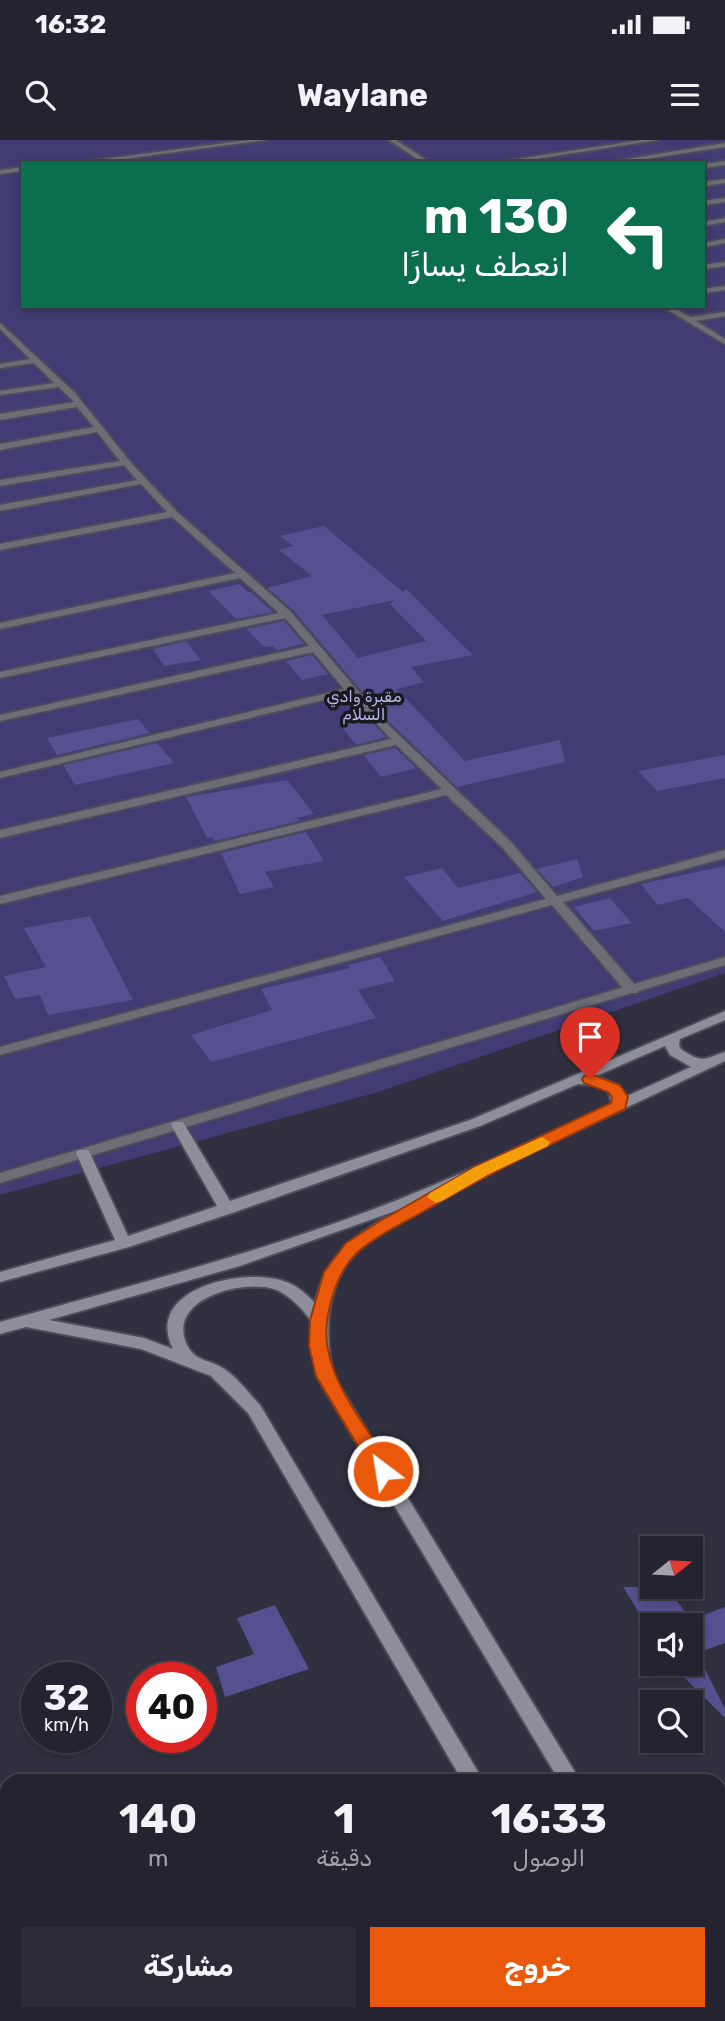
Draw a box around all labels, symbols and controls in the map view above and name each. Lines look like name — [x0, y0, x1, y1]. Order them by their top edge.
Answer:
text: 16:32 — [35, 9, 106, 40]
icon: search — [21, 76, 59, 114]
text: Waylane — [297, 76, 428, 114]
icon: menu — [666, 76, 704, 114]
text: 130 m — [424, 187, 569, 245]
icon: left — [593, 189, 684, 280]
text: انعطف يسارًا — [401, 246, 569, 284]
park label: مقبرة وادي السلام — [326, 687, 402, 725]
pin — [560, 1007, 620, 1079]
icon: arrive — [571, 1018, 609, 1056]
position arrow — [346, 1434, 420, 1508]
north arrow — [640, 1536, 704, 1600]
map controls — [640, 1536, 703, 1753]
button: sound — [640, 1613, 703, 1676]
speed limit sign: 40 — [126, 1662, 217, 1753]
text: 32 — [44, 1677, 89, 1719]
button: search — [640, 1690, 703, 1753]
text: km/h — [44, 1714, 89, 1736]
text: 140 — [119, 1794, 197, 1844]
text: 1 — [334, 1794, 355, 1844]
text: 16:33 — [491, 1794, 607, 1844]
text: m — [148, 1844, 168, 1872]
text: دقيقة — [316, 1844, 372, 1872]
text: الوصول — [513, 1844, 585, 1872]
button: مشاركة — [21, 1927, 356, 2007]
button: خروج — [370, 1927, 705, 2007]

